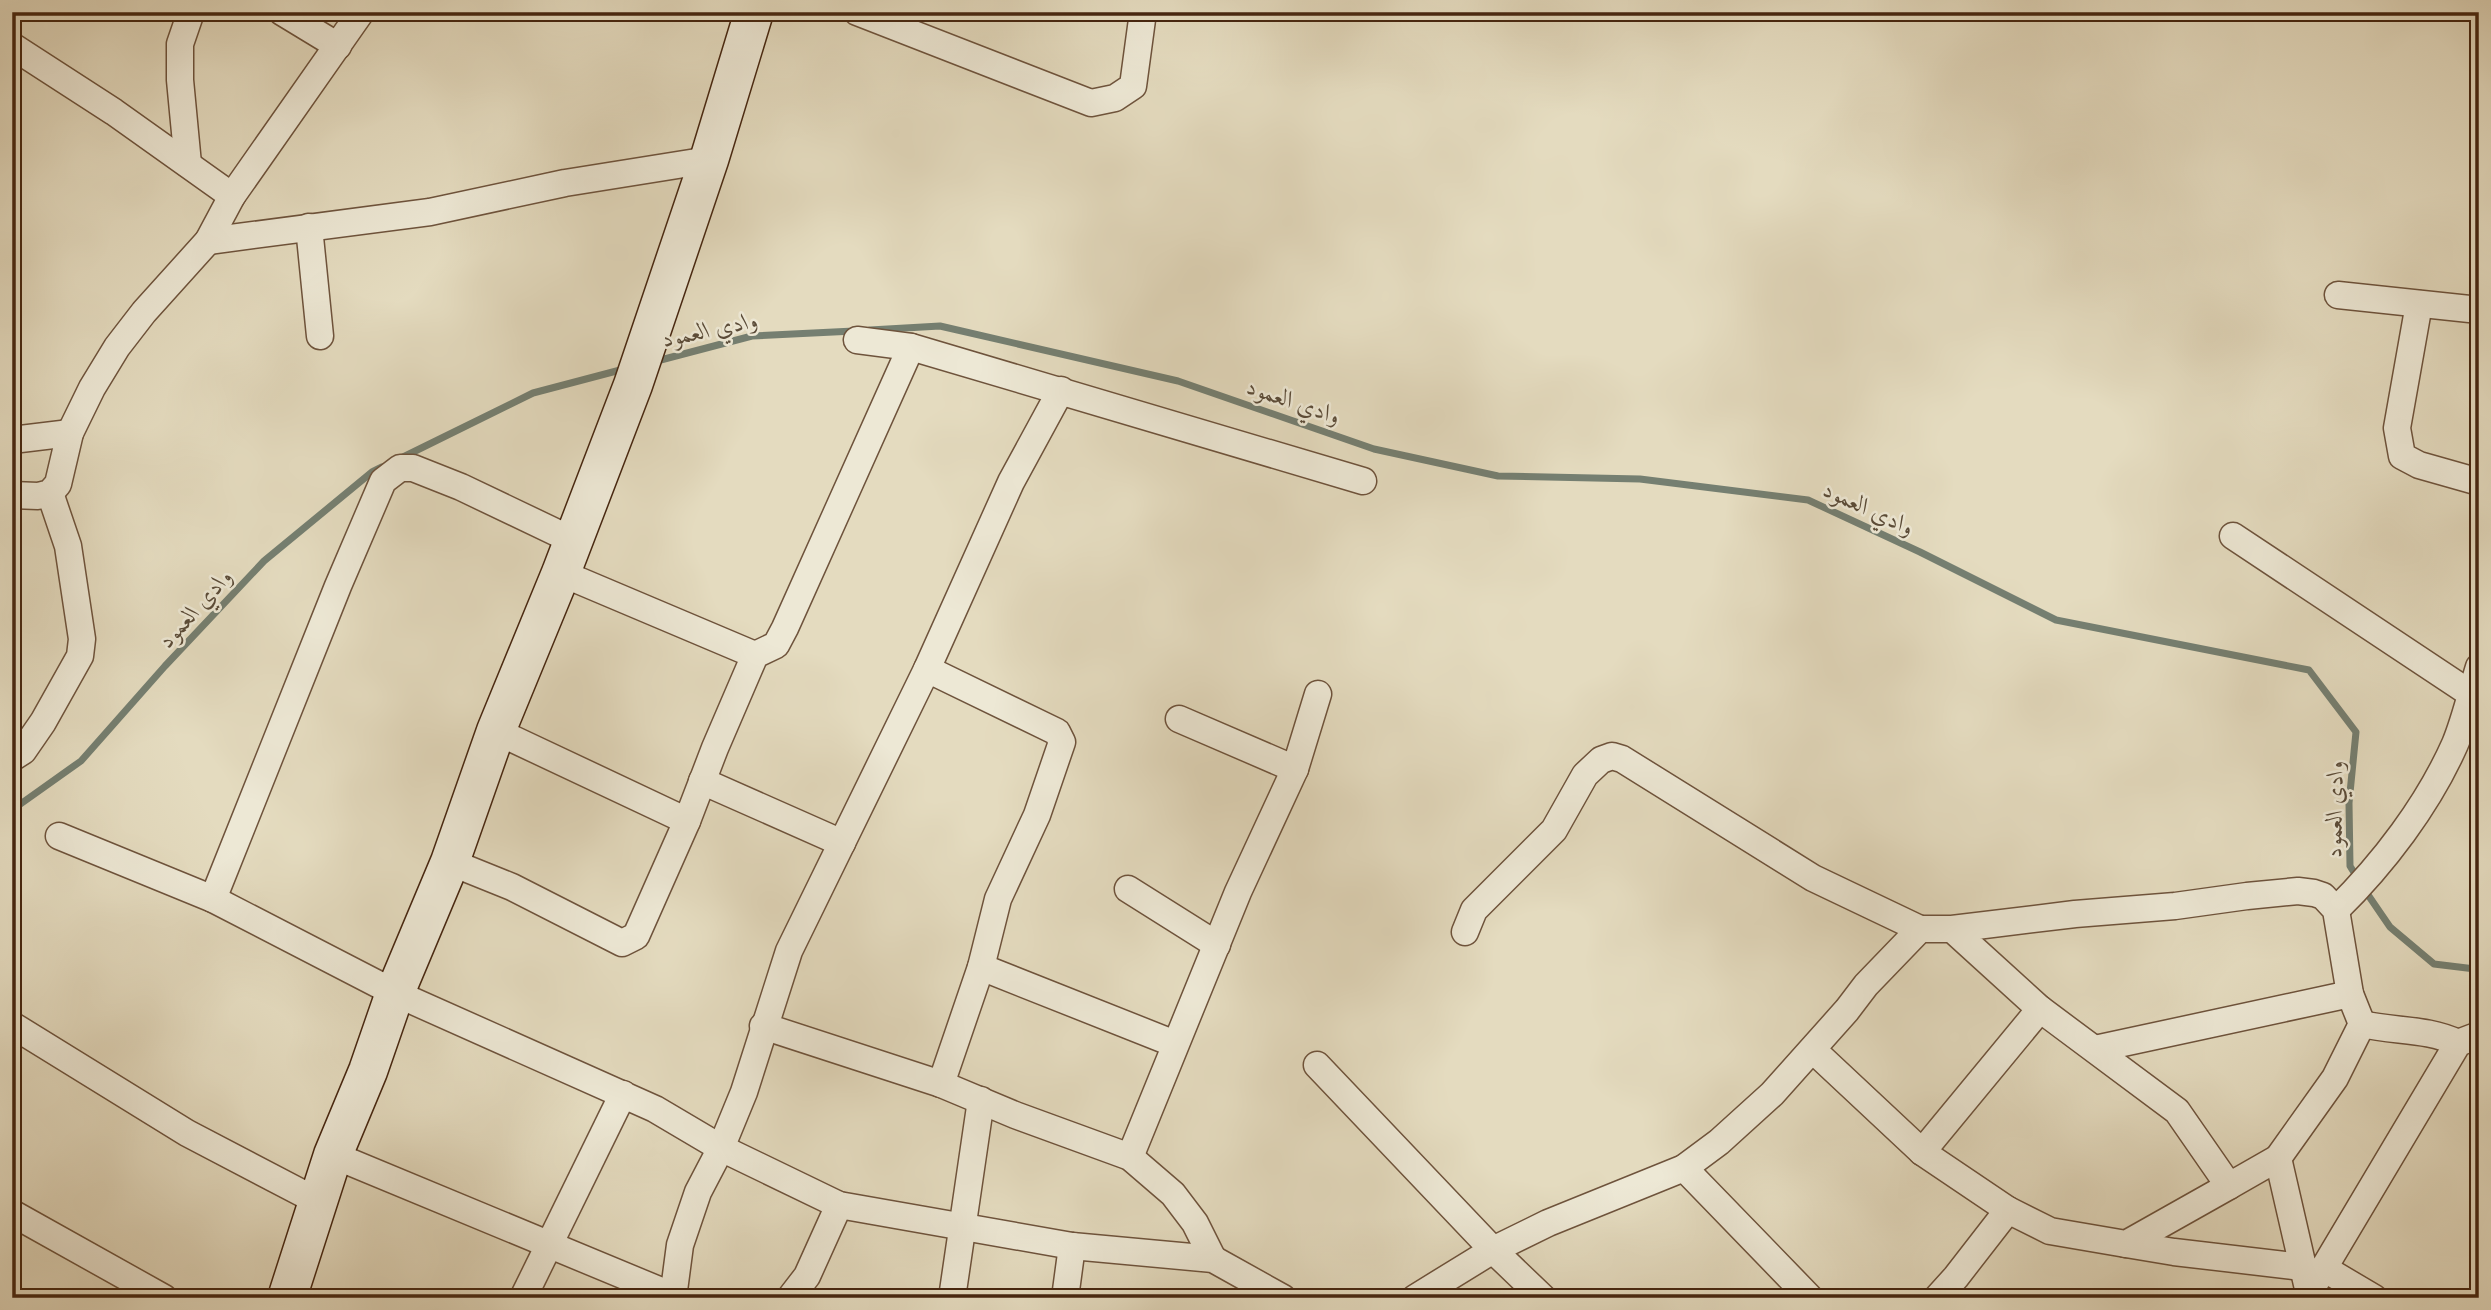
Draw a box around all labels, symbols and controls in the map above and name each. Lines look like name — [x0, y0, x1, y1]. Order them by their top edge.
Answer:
water label: وادي العمود — [659, 305, 762, 358]
water label: وادي العمود — [1242, 372, 1345, 435]
water label: وادي العمود — [1817, 475, 1919, 546]
water label: وادي العمود — [152, 562, 242, 657]
water label: وادي العمود — [2319, 760, 2354, 858]

